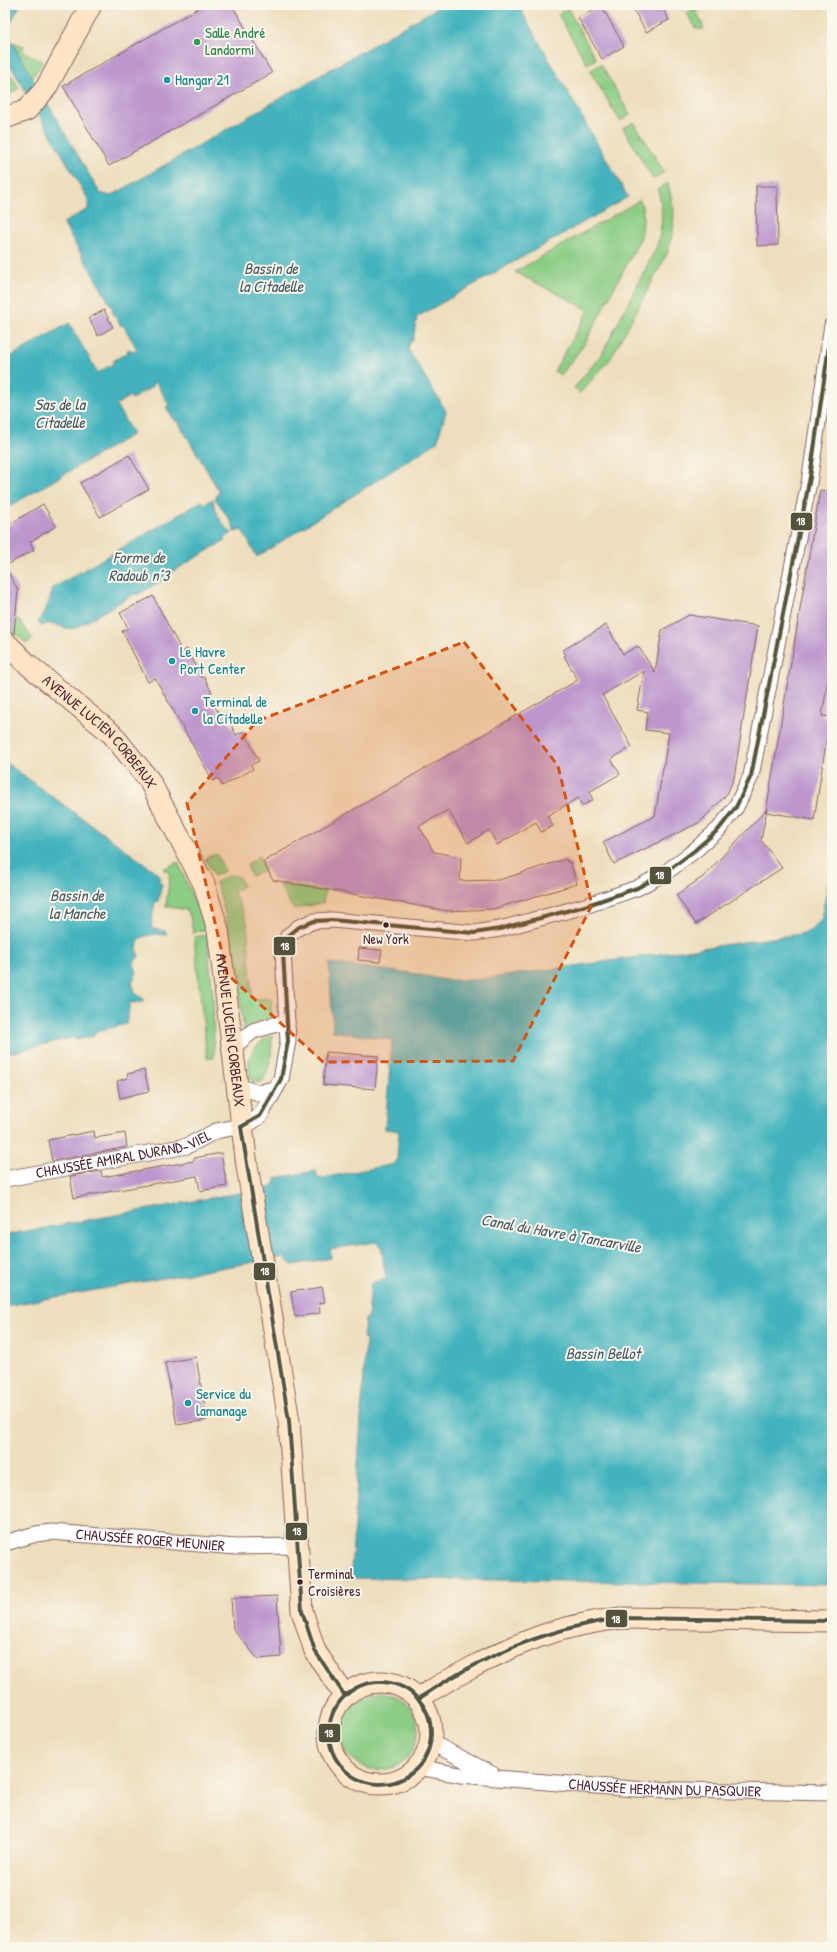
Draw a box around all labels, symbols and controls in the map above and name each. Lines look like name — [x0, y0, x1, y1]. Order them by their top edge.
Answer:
place label: Salle André Landormi — [205, 22, 265, 60]
marker: Salle André Landormi — [192, 37, 202, 47]
place label: Hangar 21 — [175, 69, 229, 90]
marker: Hangar 21 — [162, 75, 172, 85]
water label: Bassin de la Citadelle — [239, 257, 304, 297]
water label: Sas de la Citadelle — [35, 393, 87, 433]
line badge: 18 — [790, 512, 813, 531]
text: 18 — [797, 514, 806, 528]
water label: Forme de Radoub n°3 — [108, 546, 171, 586]
place label: Le Havre Port Center — [180, 641, 246, 679]
marker: Le Havre Port Center — [167, 656, 177, 666]
street label: AVENUE LUCIEN CORBEAUX — [38, 670, 163, 792]
place label: Terminal de la Citadelle — [203, 691, 267, 729]
marker: Terminal de la Citadelle — [190, 706, 200, 716]
line badge: 18 — [649, 866, 672, 885]
text: 18 — [656, 868, 665, 882]
water label: Bassin de la Manche — [49, 884, 106, 924]
marker: New York — [381, 920, 391, 930]
place label: New York — [363, 929, 409, 948]
line badge: 18 — [273, 936, 296, 956]
text: 18 — [281, 939, 290, 953]
street label: AVENUE LUCIEN CORBEAUX — [211, 952, 251, 1108]
street label: CHAUSSÉE AMIRAL DURAND-VIEL — [34, 1124, 215, 1183]
water label: Canal du Havre à Tancarville — [479, 1208, 643, 1258]
line badge: 18 — [253, 1262, 276, 1281]
text: 18 — [261, 1264, 270, 1278]
water label: Bassin Bellot — [566, 1342, 643, 1364]
place label: Service du lamanage — [196, 1383, 251, 1421]
marker: Service du lamanage — [183, 1398, 193, 1408]
line badge: 18 — [285, 1522, 308, 1541]
street label: CHAUSSÉE ROGER MEUNIER — [75, 1523, 226, 1556]
text: 18 — [293, 1524, 302, 1538]
place label: Terminal Croisières — [308, 1564, 360, 1600]
marker: Terminal Croisières — [295, 1577, 305, 1587]
line badge: 18 — [605, 1609, 628, 1628]
text: 18 — [612, 1612, 621, 1626]
line badge: 18 — [318, 1723, 341, 1743]
text: 18 — [325, 1726, 334, 1740]
street label: CHAUSSÉE HERMANN DU PASQUIER — [568, 1773, 762, 1802]

